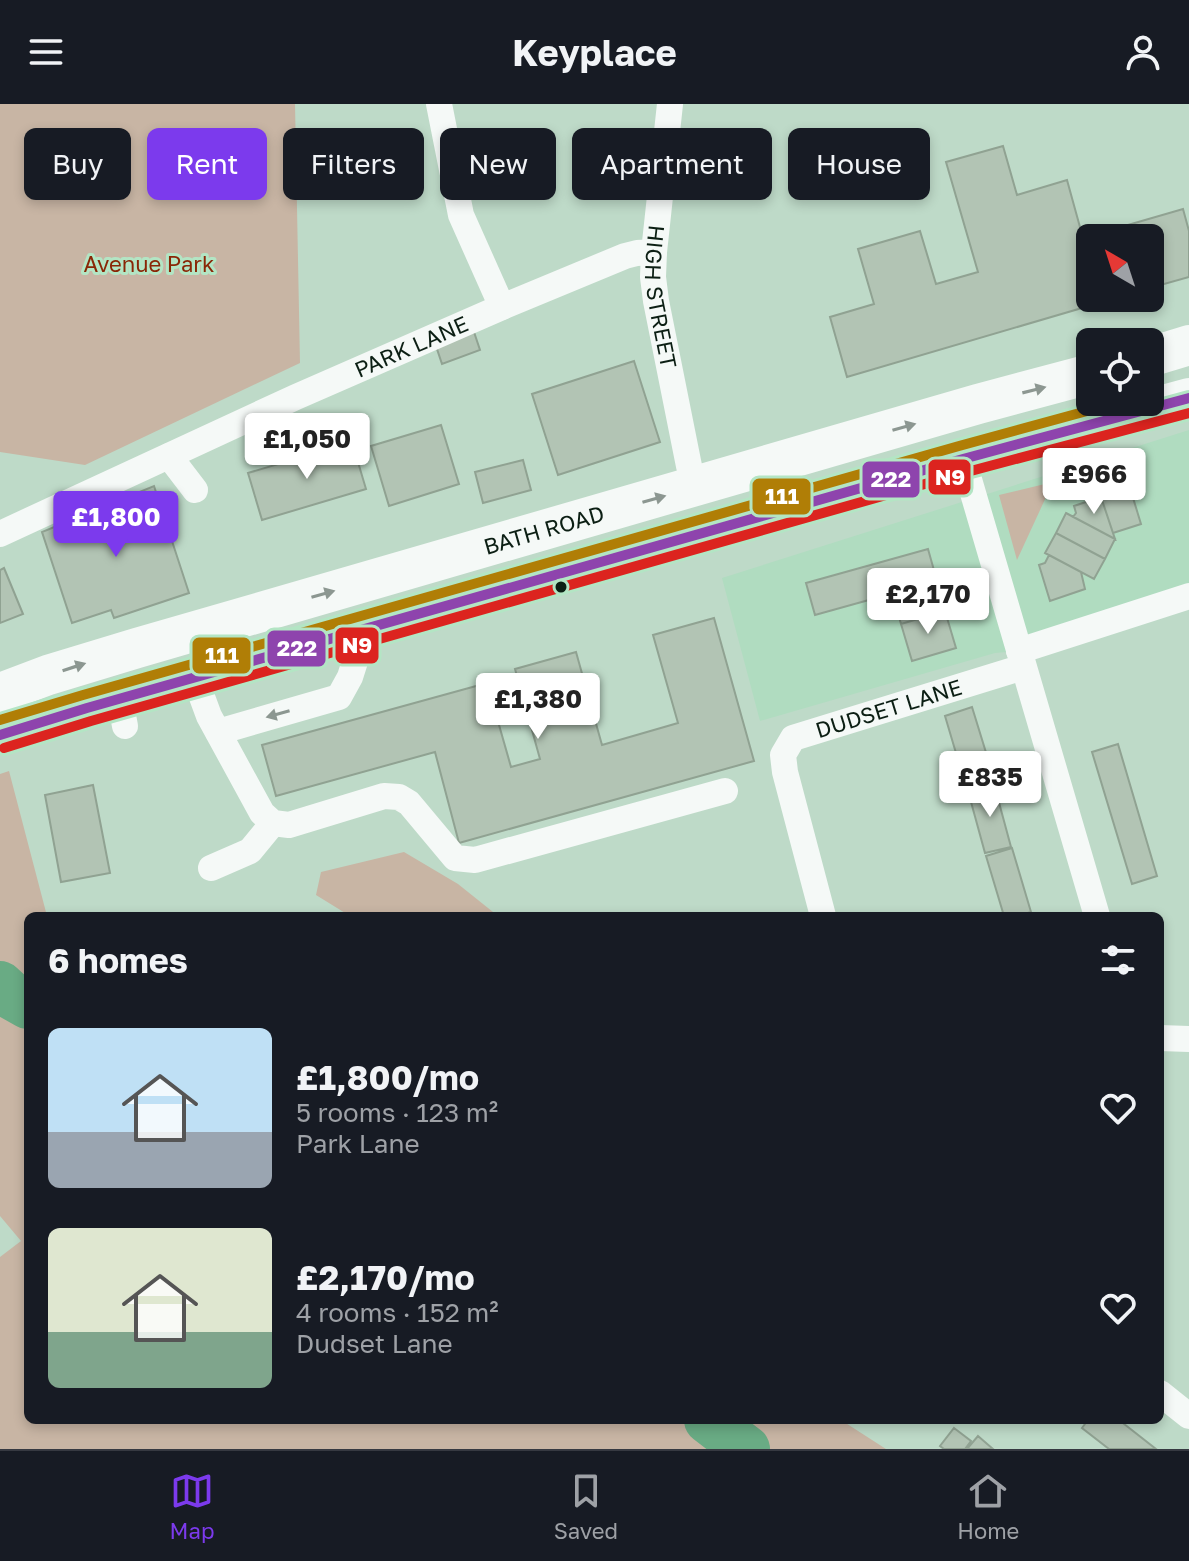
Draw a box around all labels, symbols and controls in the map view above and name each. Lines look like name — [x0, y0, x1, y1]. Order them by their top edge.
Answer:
icon: menu — [24, 30, 68, 74]
icon: person — [1121, 30, 1165, 74]
text: Keyplace — [512, 31, 677, 74]
chip: Buy — [24, 128, 131, 200]
chip: Rent — [147, 128, 267, 200]
chip: Filters — [283, 128, 424, 200]
chip: New — [440, 128, 556, 200]
chip: Apartment — [572, 128, 772, 200]
chip: House — [788, 128, 930, 200]
street label: HIGH STREET — [640, 224, 683, 371]
north arrow — [1076, 224, 1164, 312]
map controls — [1076, 224, 1164, 416]
park label: Avenue Park — [84, 250, 214, 277]
street label: PARK LANE — [350, 310, 472, 383]
button: locate — [1076, 328, 1164, 416]
one-way arrow — [1022, 383, 1047, 395]
pin: £1,050 — [242, 413, 372, 481]
one-way arrow — [892, 420, 916, 433]
text: £1,050 — [263, 423, 351, 454]
pin: £966 — [1047, 448, 1141, 516]
line badge: N9 — [927, 458, 972, 496]
text: £966 — [1061, 458, 1127, 489]
line badge: 222 — [861, 460, 921, 499]
text: N9 — [935, 463, 965, 490]
text: 222 — [871, 465, 911, 492]
line badge: 111 — [751, 477, 812, 516]
text: 111 — [765, 482, 799, 509]
pin: £1,800 — [51, 491, 181, 559]
one-way arrow — [642, 492, 666, 505]
street label: BATH ROAD — [480, 499, 607, 560]
text: £1,800 — [71, 501, 161, 532]
pin: £2,170 — [863, 568, 993, 636]
text: £2,170 — [885, 578, 971, 609]
unlabelled marker — [553, 579, 569, 595]
one-way arrow — [312, 587, 336, 600]
line badge: N9 — [334, 626, 380, 665]
line badge: 222 — [266, 629, 327, 668]
text: N9 — [342, 631, 372, 658]
text: 222 — [277, 634, 317, 661]
line badge: 111 — [191, 636, 252, 675]
text: 111 — [205, 641, 239, 668]
one-way arrow — [62, 660, 86, 673]
pin: £1,380 — [473, 673, 603, 741]
street label: DUDSET LANE — [812, 673, 965, 743]
text: £1,380 — [494, 683, 582, 714]
one-way arrow — [266, 709, 291, 721]
pin: £835 — [943, 751, 1037, 819]
text: £835 — [957, 761, 1023, 792]
icon: filters — [1096, 938, 1140, 982]
text: 6 homes — [48, 940, 188, 980]
text: £1,800/mo — [296, 1057, 479, 1097]
icon: home — [112, 1060, 208, 1156]
icon: heart — [1096, 1086, 1140, 1130]
text: 5 rooms · 123 m² — [296, 1097, 498, 1128]
text: Park Lane — [296, 1128, 420, 1159]
text: £2,170/mo — [296, 1257, 475, 1297]
icon: home — [112, 1260, 208, 1356]
icon: heart — [1096, 1286, 1140, 1330]
text: 4 rooms · 152 m² — [296, 1297, 499, 1328]
text: Dudset Lane — [296, 1328, 453, 1359]
tab: Map — [170, 1469, 215, 1544]
tab: Saved — [554, 1469, 618, 1544]
tab: Home — [957, 1469, 1019, 1544]

